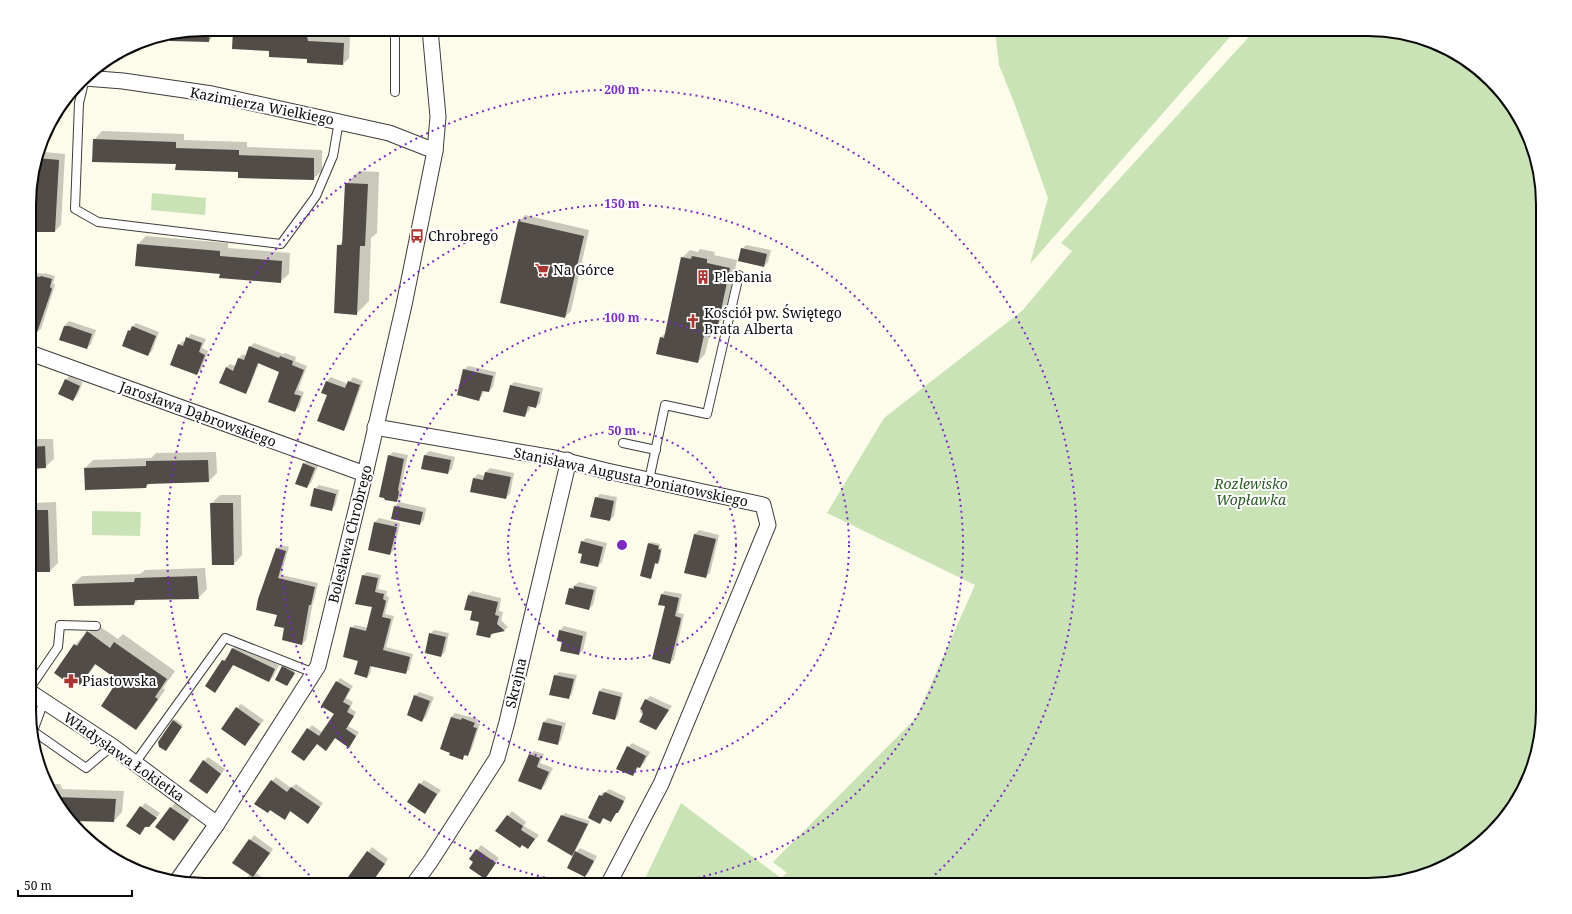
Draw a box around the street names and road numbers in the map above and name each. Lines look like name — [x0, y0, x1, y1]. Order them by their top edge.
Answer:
street label: Kazimierza Wielkiego — [188, 82, 336, 129]
street label: Jarosława Dąbrowskiego — [116, 376, 279, 451]
street label: Stanisława Augusta Poniatowskiego — [512, 442, 750, 511]
street label: Bolesława Chrobrego — [323, 463, 376, 605]
street label: Skrajna — [501, 656, 531, 710]
street label: Władysława Łokietka — [60, 708, 189, 806]

